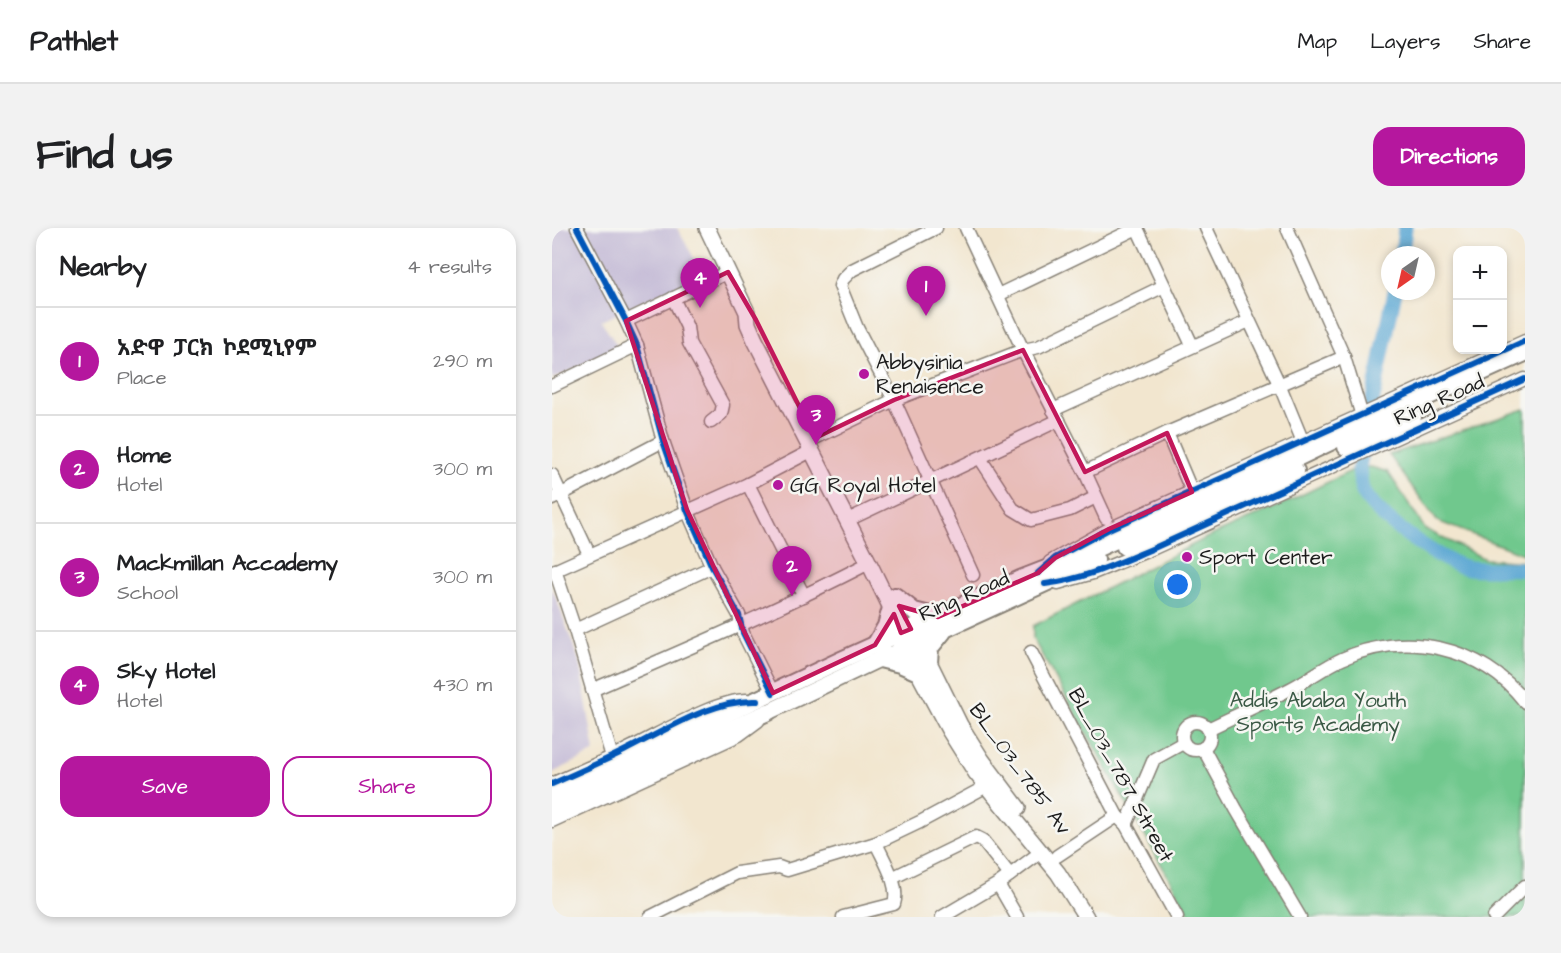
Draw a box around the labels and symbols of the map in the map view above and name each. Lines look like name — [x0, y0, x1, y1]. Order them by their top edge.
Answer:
north arrow — [1381, 246, 1435, 300]
pin: 4 — [680, 259, 720, 308]
pin: 1 — [906, 266, 946, 316]
place label: Abbysinia Renaisence — [876, 348, 984, 401]
marker: Abbysinia Renaisence — [857, 367, 871, 381]
street label: Ring Road — [1389, 367, 1490, 435]
pin: 3 — [796, 396, 836, 445]
place label: GG Royal Hotel — [790, 471, 936, 502]
marker: GG Royal Hotel — [771, 478, 785, 492]
place label: Sport Center — [1199, 543, 1333, 573]
pin: 2 — [772, 546, 812, 596]
marker: Sport Center — [1180, 550, 1194, 564]
street label: Ring Road — [914, 563, 1015, 631]
your location — [1163, 570, 1192, 599]
street label: BL_03_787 Street — [1061, 683, 1181, 868]
park label: Addis Ababa Youth Sports Academy — [1230, 686, 1407, 741]
street label: BL_03_785 Av — [962, 697, 1078, 841]

